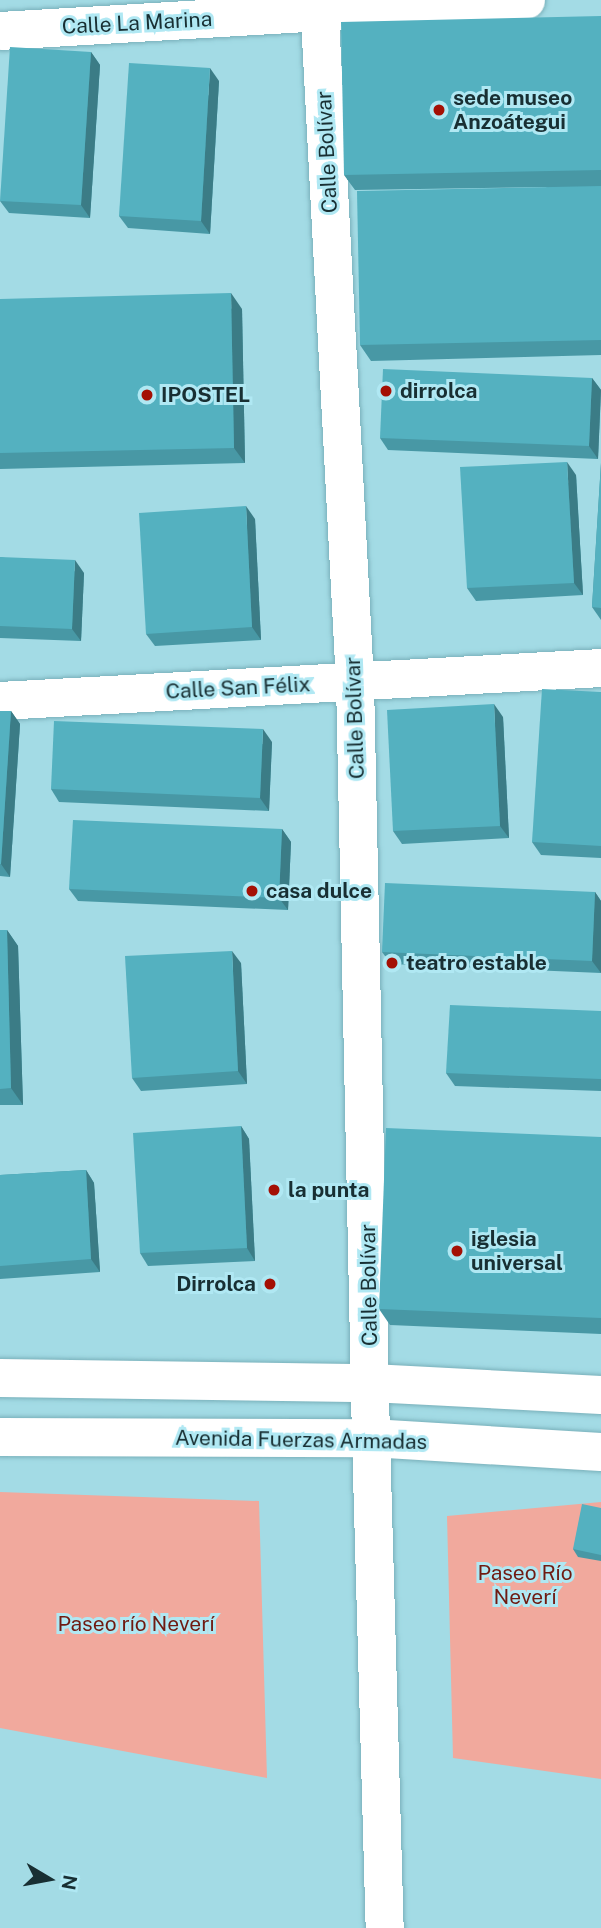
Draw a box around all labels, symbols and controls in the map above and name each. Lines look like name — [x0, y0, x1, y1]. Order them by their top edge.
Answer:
street label: Calle La Marina — [61, 6, 213, 40]
place label: sede museo Anzoátegui — [453, 85, 572, 135]
street label: Calle Bolívar — [311, 90, 343, 214]
marker: sede museo Anzoátegui — [431, 102, 447, 118]
place label: dirrolca — [400, 378, 477, 404]
place label: IPOSTEL — [161, 382, 250, 408]
marker: dirrolca — [378, 383, 394, 399]
marker: IPOSTEL — [139, 387, 155, 403]
street label: Calle Bolívar — [340, 656, 370, 780]
street label: Calle San Félix — [165, 672, 311, 704]
place label: casa dulce — [266, 878, 372, 904]
marker: casa dulce — [244, 883, 260, 899]
place label: teatro estable — [406, 950, 547, 976]
marker: teatro estable — [384, 955, 400, 971]
place label: la punta — [288, 1177, 369, 1203]
marker: la punta — [266, 1182, 282, 1198]
street label: Calle Bolívar — [355, 1224, 383, 1346]
place label: iglesia universal — [471, 1226, 563, 1276]
marker: iglesia universal — [449, 1243, 465, 1259]
place label: Dirrolca — [176, 1271, 256, 1297]
marker: Dirrolca — [262, 1276, 278, 1292]
street label: Avenida Fuerzas Armadas — [175, 1425, 427, 1455]
park label: Paseo Río Neverí — [477, 1560, 573, 1610]
park label: Paseo río Neverí — [57, 1611, 215, 1637]
north arrow — [14, 1844, 84, 1914]
text: N — [58, 1873, 82, 1892]

